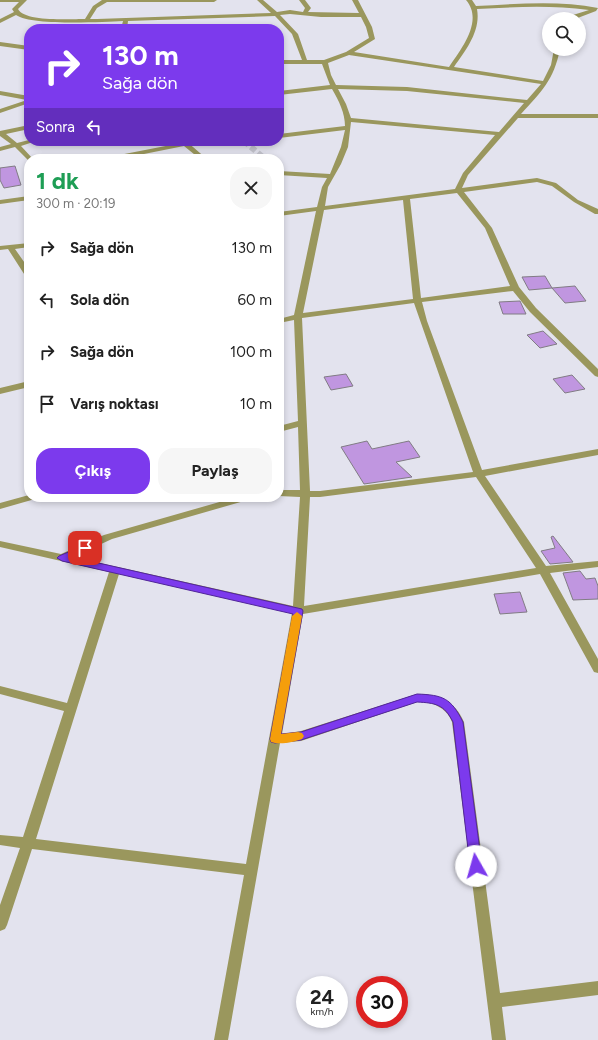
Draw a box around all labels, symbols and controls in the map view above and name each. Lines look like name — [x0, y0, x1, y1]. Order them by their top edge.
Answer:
map controls — [542, 12, 586, 56]
button: search — [542, 12, 586, 56]
text: 130 m — [102, 38, 179, 72]
icon: right — [36, 40, 88, 92]
text: Sağa dön — [102, 72, 177, 94]
icon: left — [83, 116, 105, 138]
text: Sonra — [36, 118, 75, 136]
text: 1 dk — [36, 166, 79, 195]
button: close — [230, 167, 272, 209]
text: 300 m · 20:19 — [36, 196, 115, 211]
icon: right — [36, 237, 58, 259]
text: Sağa dön — [70, 239, 134, 257]
text: 130 m — [232, 239, 272, 257]
icon: left — [36, 289, 58, 311]
text: Sola dön — [70, 291, 129, 309]
text: 60 m — [237, 291, 272, 309]
icon: right — [36, 341, 58, 363]
text: Sağa dön — [70, 343, 134, 361]
text: 100 m — [230, 343, 272, 361]
icon: arrive — [36, 393, 58, 415]
text: Varış noktası — [70, 395, 159, 413]
text: 10 m — [240, 395, 272, 413]
button: Çıkış — [36, 448, 150, 494]
button: Paylaş — [158, 448, 272, 494]
pin — [68, 531, 102, 565]
icon: arrive — [74, 537, 96, 559]
position arrow — [455, 845, 497, 887]
speed limit sign: 30 — [356, 976, 408, 1028]
text: 24 — [310, 985, 334, 1009]
text: km/h — [311, 1005, 333, 1018]

